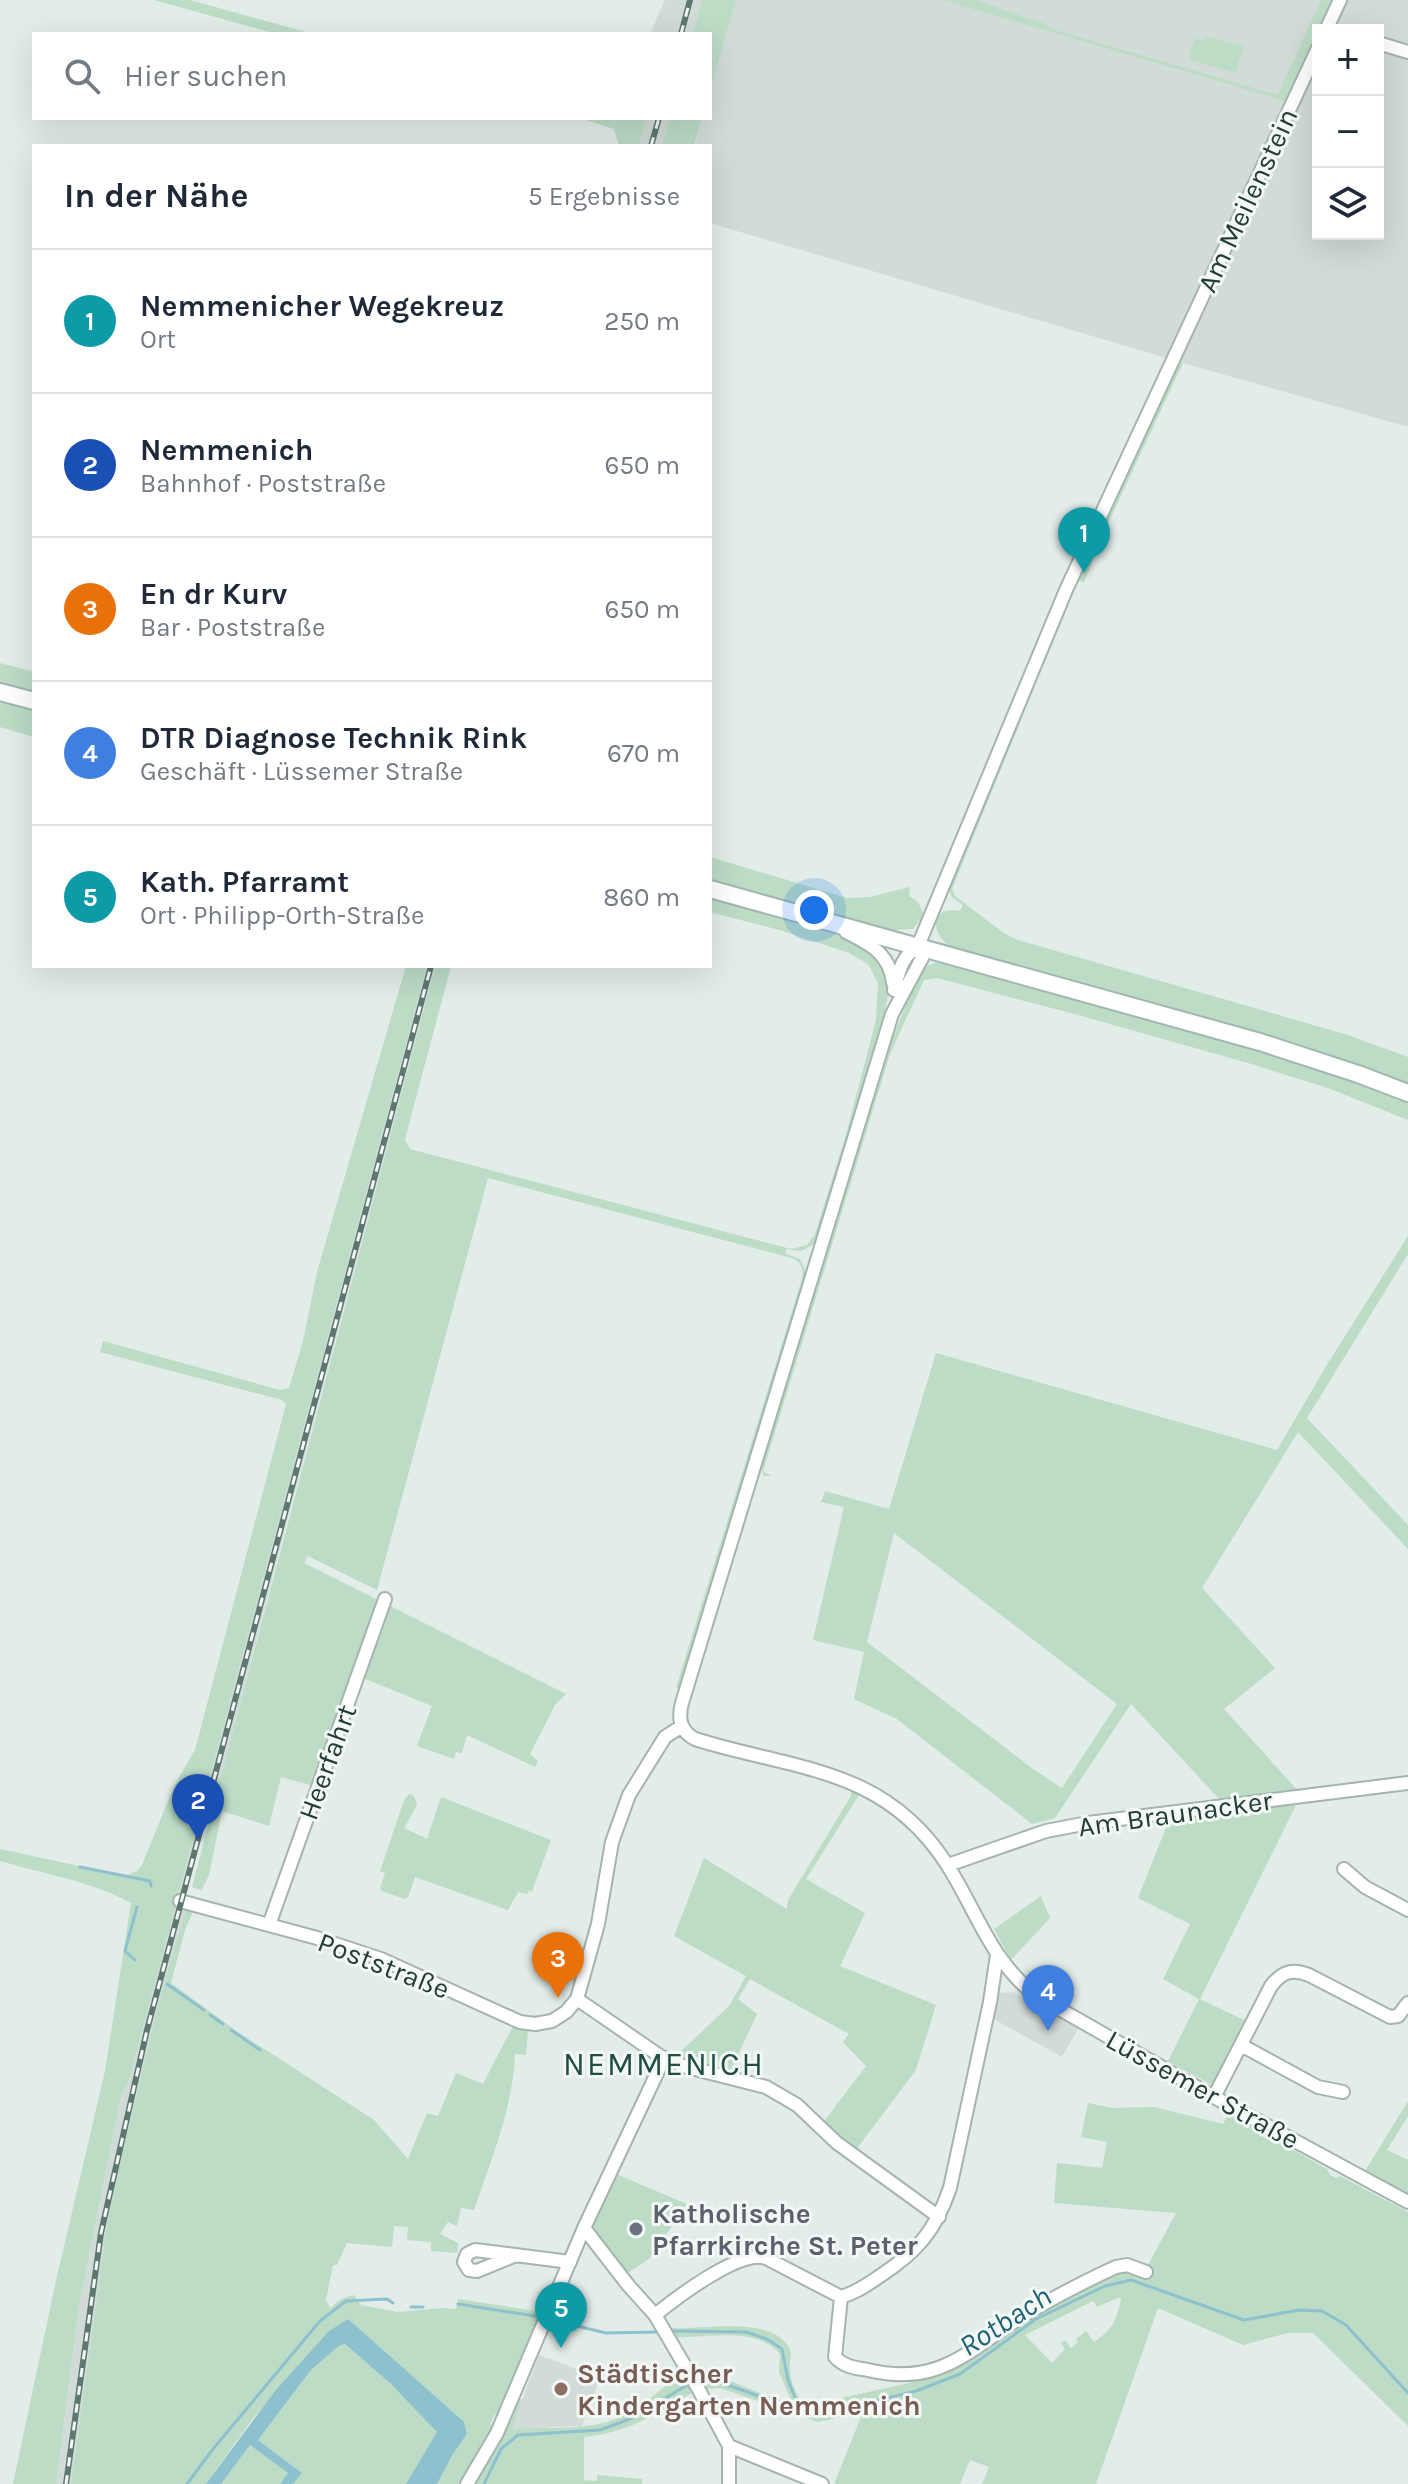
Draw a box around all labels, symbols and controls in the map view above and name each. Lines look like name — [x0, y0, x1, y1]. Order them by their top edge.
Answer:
map controls — [1312, 24, 1384, 240]
button: + — [1312, 24, 1384, 96]
search box — [32, 32, 712, 120]
icon: search — [60, 54, 104, 98]
text: Hier suchen — [124, 58, 287, 94]
button: − — [1312, 96, 1384, 168]
street label: Am Meilenstein — [1190, 103, 1305, 298]
button: layers — [1312, 168, 1384, 240]
text: In der Nähe — [64, 176, 248, 216]
text: 5 Ergebnisse — [528, 181, 680, 212]
text: Nemmenicher Wegekreuz — [140, 288, 504, 324]
text: 1 — [85, 306, 95, 337]
text: 250 m — [604, 306, 680, 337]
text: Ort — [140, 324, 176, 355]
text: Nemmenich — [140, 432, 313, 468]
text: 2 — [82, 450, 98, 481]
text: 650 m — [605, 450, 680, 481]
text: Bahnhof · Poststraße — [140, 468, 386, 499]
pin: 1 — [1058, 507, 1110, 573]
text: En dr Kurv — [140, 576, 287, 612]
text: 3 — [82, 594, 98, 625]
text: 650 m — [605, 594, 680, 625]
text: Bar · Poststraße — [140, 612, 325, 643]
text: DTR Diagnose Technik Rink — [140, 720, 527, 756]
text: 4 — [82, 738, 98, 769]
text: 670 m — [607, 738, 680, 769]
text: Geschäft · Lüssemer Straße — [140, 756, 463, 787]
text: Kath. Pfarramt — [140, 864, 349, 900]
text: 5 — [82, 882, 98, 913]
text: 860 m — [603, 882, 680, 913]
your location — [794, 890, 834, 930]
text: Ort · Philipp-Orth-Straße — [140, 900, 424, 931]
street label: Heerfahrt — [291, 1700, 364, 1824]
pin: 2 — [172, 1774, 224, 1840]
street label: Am Braunacker — [1076, 1783, 1275, 1843]
street label: Poststraße — [313, 1925, 454, 2006]
pin: 3 — [532, 1932, 584, 1998]
pin: 4 — [1022, 1965, 1074, 2031]
street label: Lüssemer Straße — [1100, 2023, 1305, 2156]
district label: NEMMENICH — [563, 2046, 765, 2083]
place label: Katholische Pfarrkirche St. Peter — [652, 2197, 918, 2262]
marker: Katholische Pfarrkirche St. Peter — [627, 2220, 645, 2238]
water label: Rotbach — [952, 2278, 1058, 2364]
pin: 5 — [535, 2282, 587, 2348]
place label: Städtischer Kindergarten Nemmenich — [577, 2357, 921, 2422]
marker: Städtischer Kindergarten Nemmenich — [552, 2380, 570, 2398]

